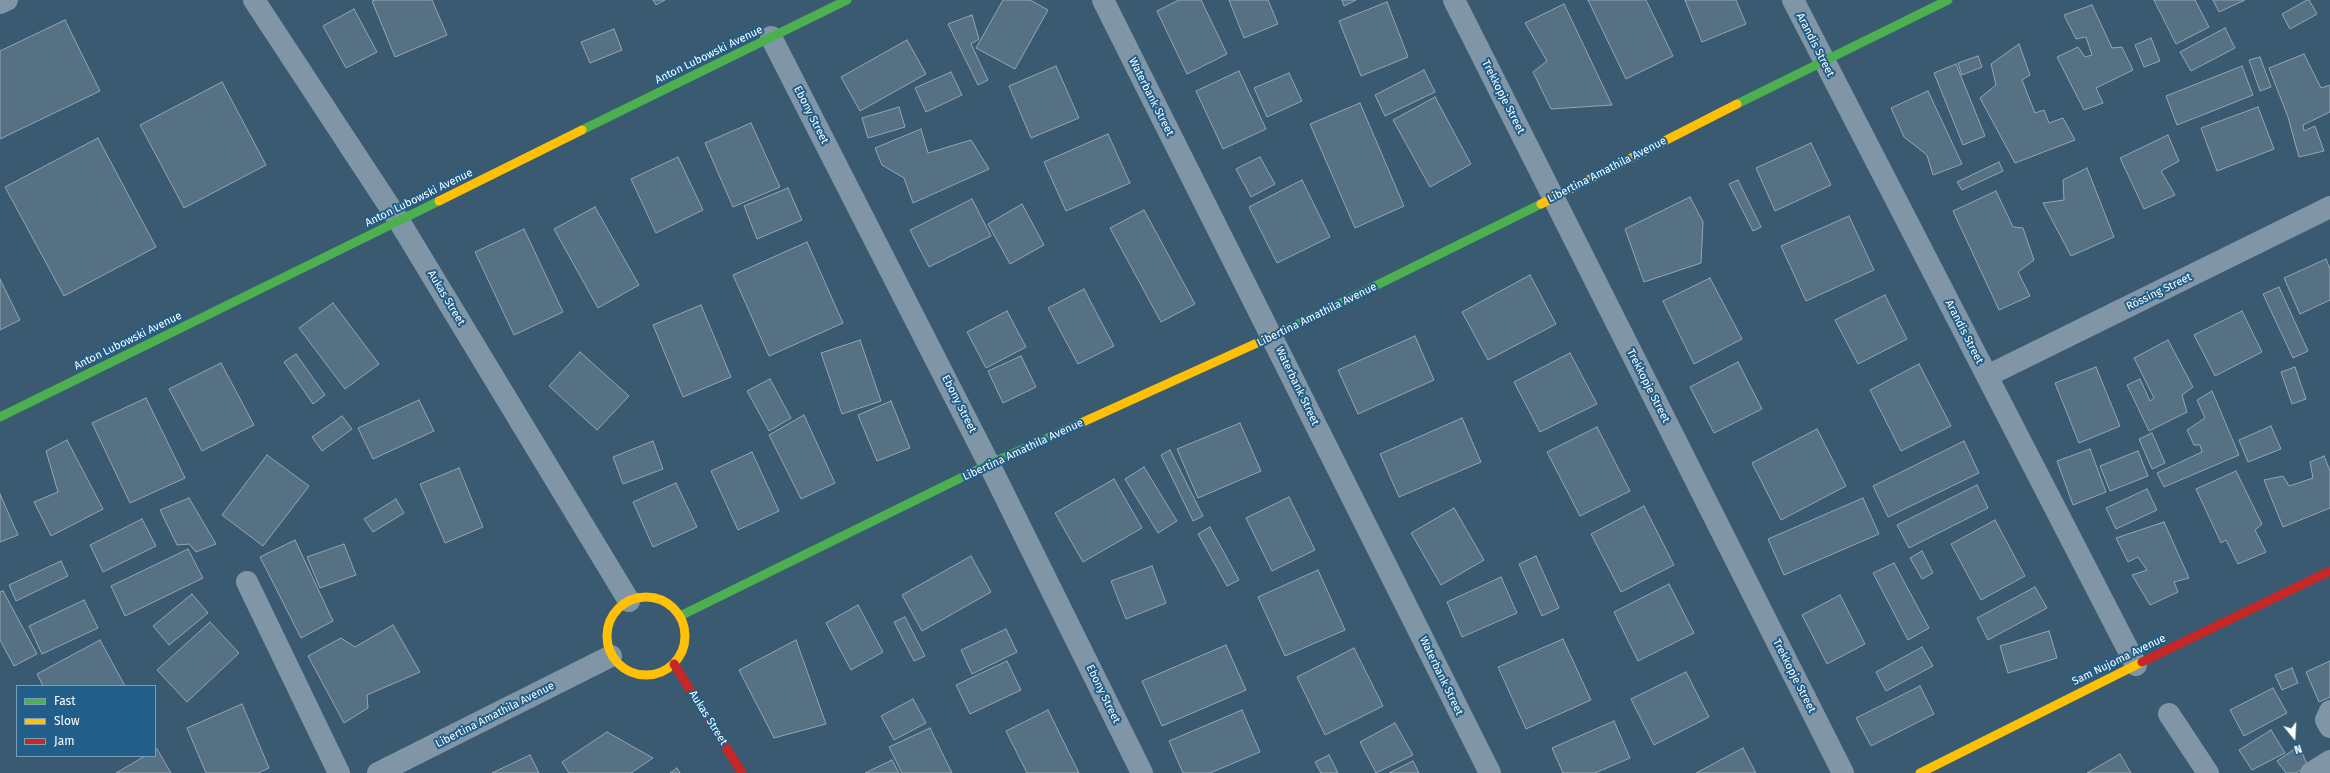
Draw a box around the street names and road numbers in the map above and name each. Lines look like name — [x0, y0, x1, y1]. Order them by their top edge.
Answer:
street label: Arandis Street — [1793, 11, 1837, 79]
street label: Anton Lubowski Avenue — [653, 23, 765, 87]
street label: Waterbank Street — [1126, 56, 1176, 138]
street label: Trekkopje Street — [1479, 58, 1527, 136]
street label: Ebony Street — [791, 84, 831, 146]
street label: Libertina Amathila Avenue — [1545, 134, 1669, 206]
street label: Anton Lubowski Avenue — [363, 166, 475, 230]
street label: Aukas Street — [424, 268, 468, 328]
street label: Rössing Street — [2124, 270, 2194, 314]
street label: Libertina Amathila Avenue — [1255, 280, 1379, 350]
street label: Arandis Street — [1942, 298, 1986, 366]
street label: Anton Lubowski Avenue — [72, 309, 184, 373]
street label: Waterbank Street — [1272, 344, 1322, 428]
street label: Trekkopje Street — [1624, 347, 1672, 425]
street label: Ebony Street — [939, 373, 979, 435]
street label: Libertina Amathila Avenue — [961, 416, 1085, 484]
street label: Sam Nujoma Avenue — [2070, 632, 2168, 688]
street label: Waterbank Street — [1416, 634, 1466, 718]
street label: Trekkopje Street — [1770, 637, 1818, 715]
street label: Ebony Street — [1083, 663, 1123, 725]
street label: Libertina Amathila Avenue — [433, 679, 557, 751]
street label: Aukas Street — [686, 688, 730, 748]

